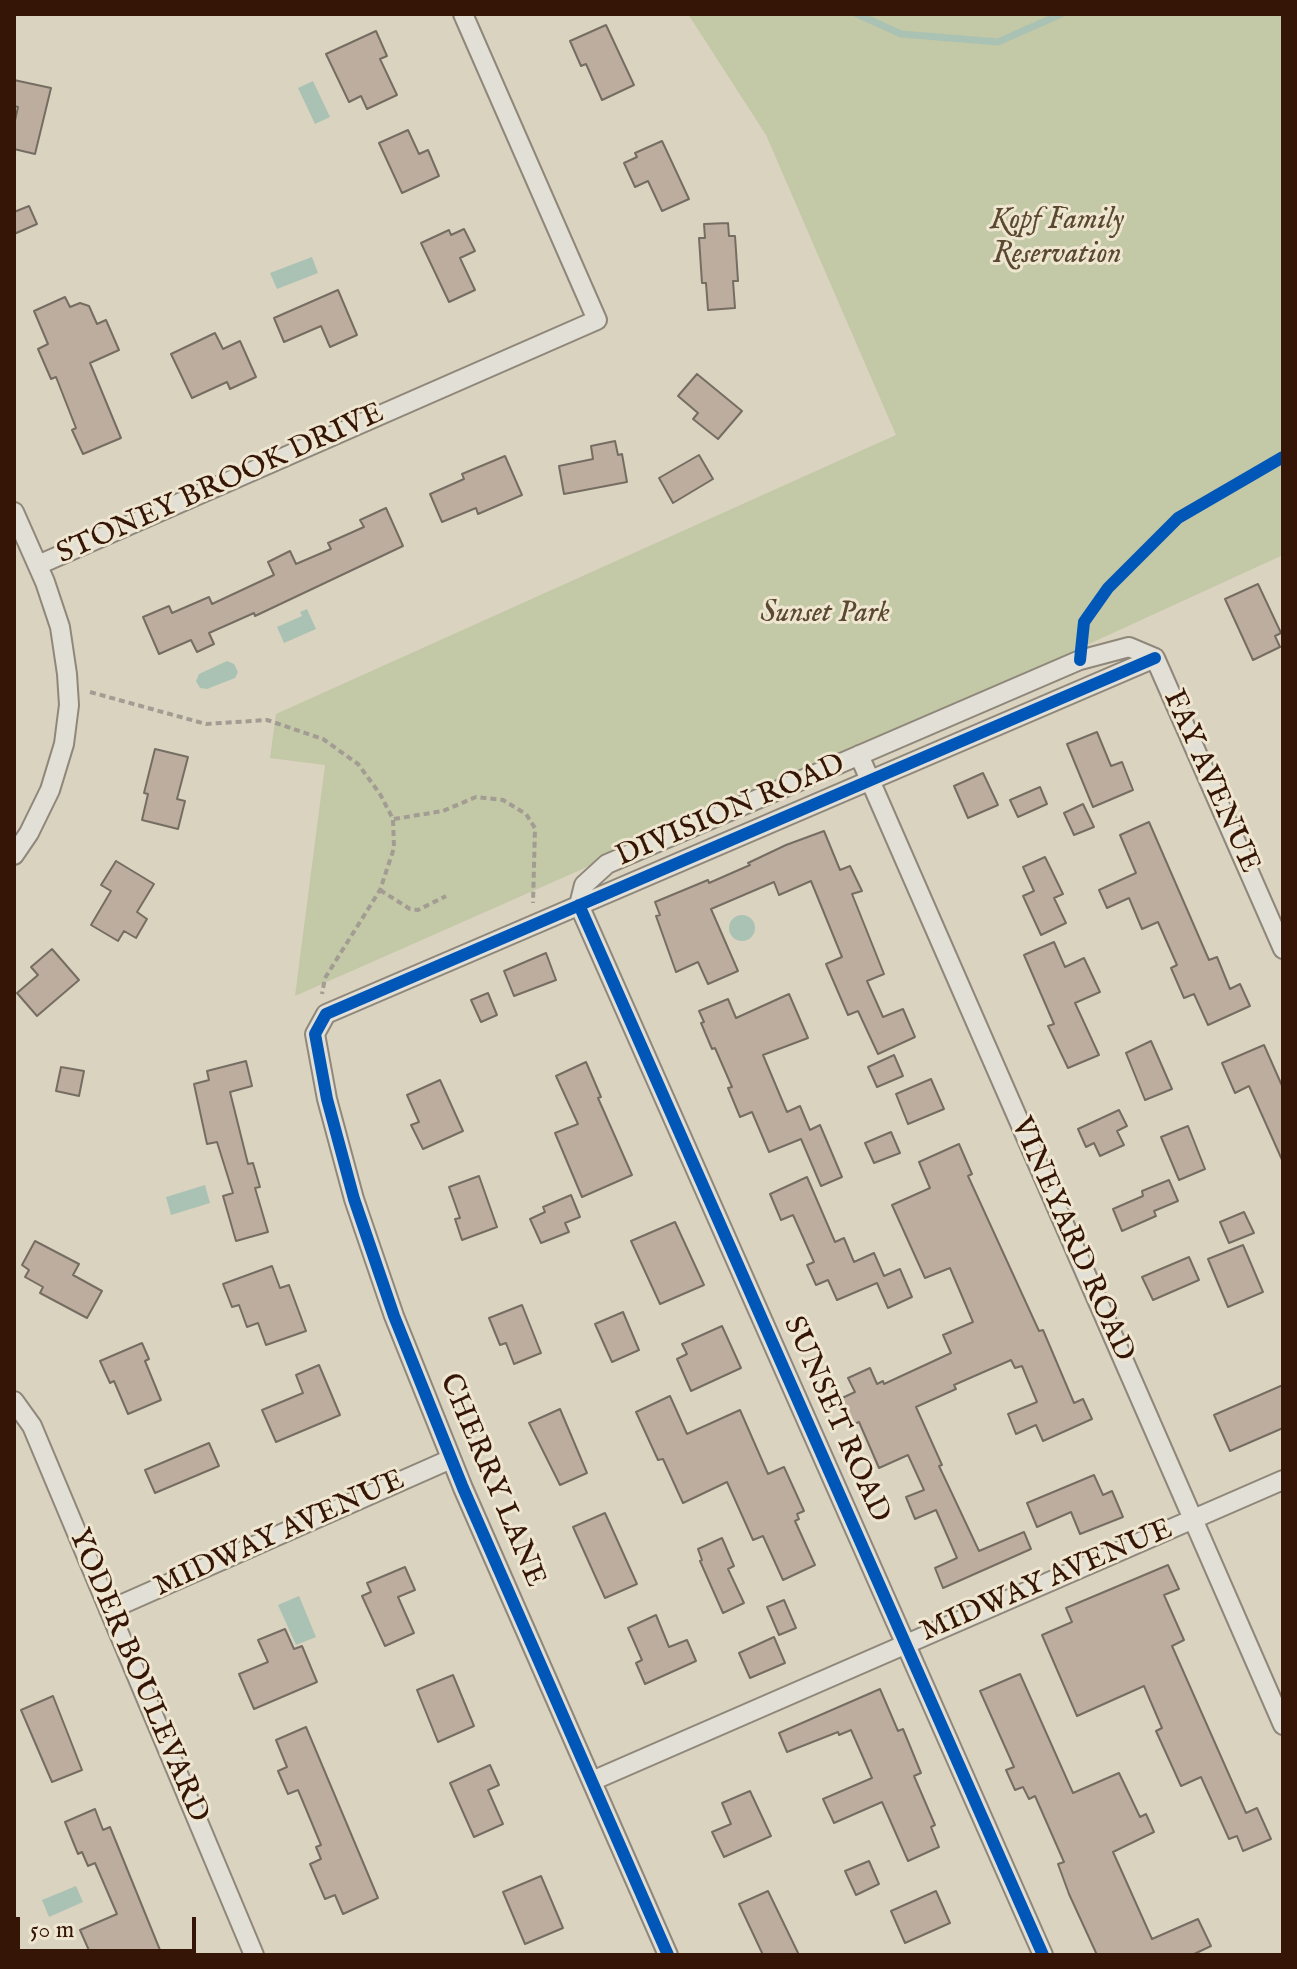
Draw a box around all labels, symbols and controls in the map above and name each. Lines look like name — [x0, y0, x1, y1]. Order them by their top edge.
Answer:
park label: Kopf Family Reservation — [990, 204, 1124, 274]
street label: STONEY BROOK DRIVE — [52, 397, 390, 573]
park label: Sunset Park — [760, 597, 890, 633]
street label: FAY AVENUE — [1154, 685, 1266, 879]
street label: DIVISION ROAD — [611, 748, 851, 876]
street label: VINEYARD ROAD — [1001, 1113, 1141, 1367]
street label: SUNSET ROAD — [773, 1311, 897, 1529]
street label: CHERRY LANE — [430, 1369, 552, 1593]
street label: MIDWAY AVENUE — [149, 1464, 411, 1606]
street label: MIDWAY AVENUE — [916, 1513, 1178, 1651]
street label: YODER BOULEVARD — [59, 1524, 215, 1828]
scale bar — [20, 1901, 200, 1951]
text: 50 m — [30, 1915, 74, 1946]

